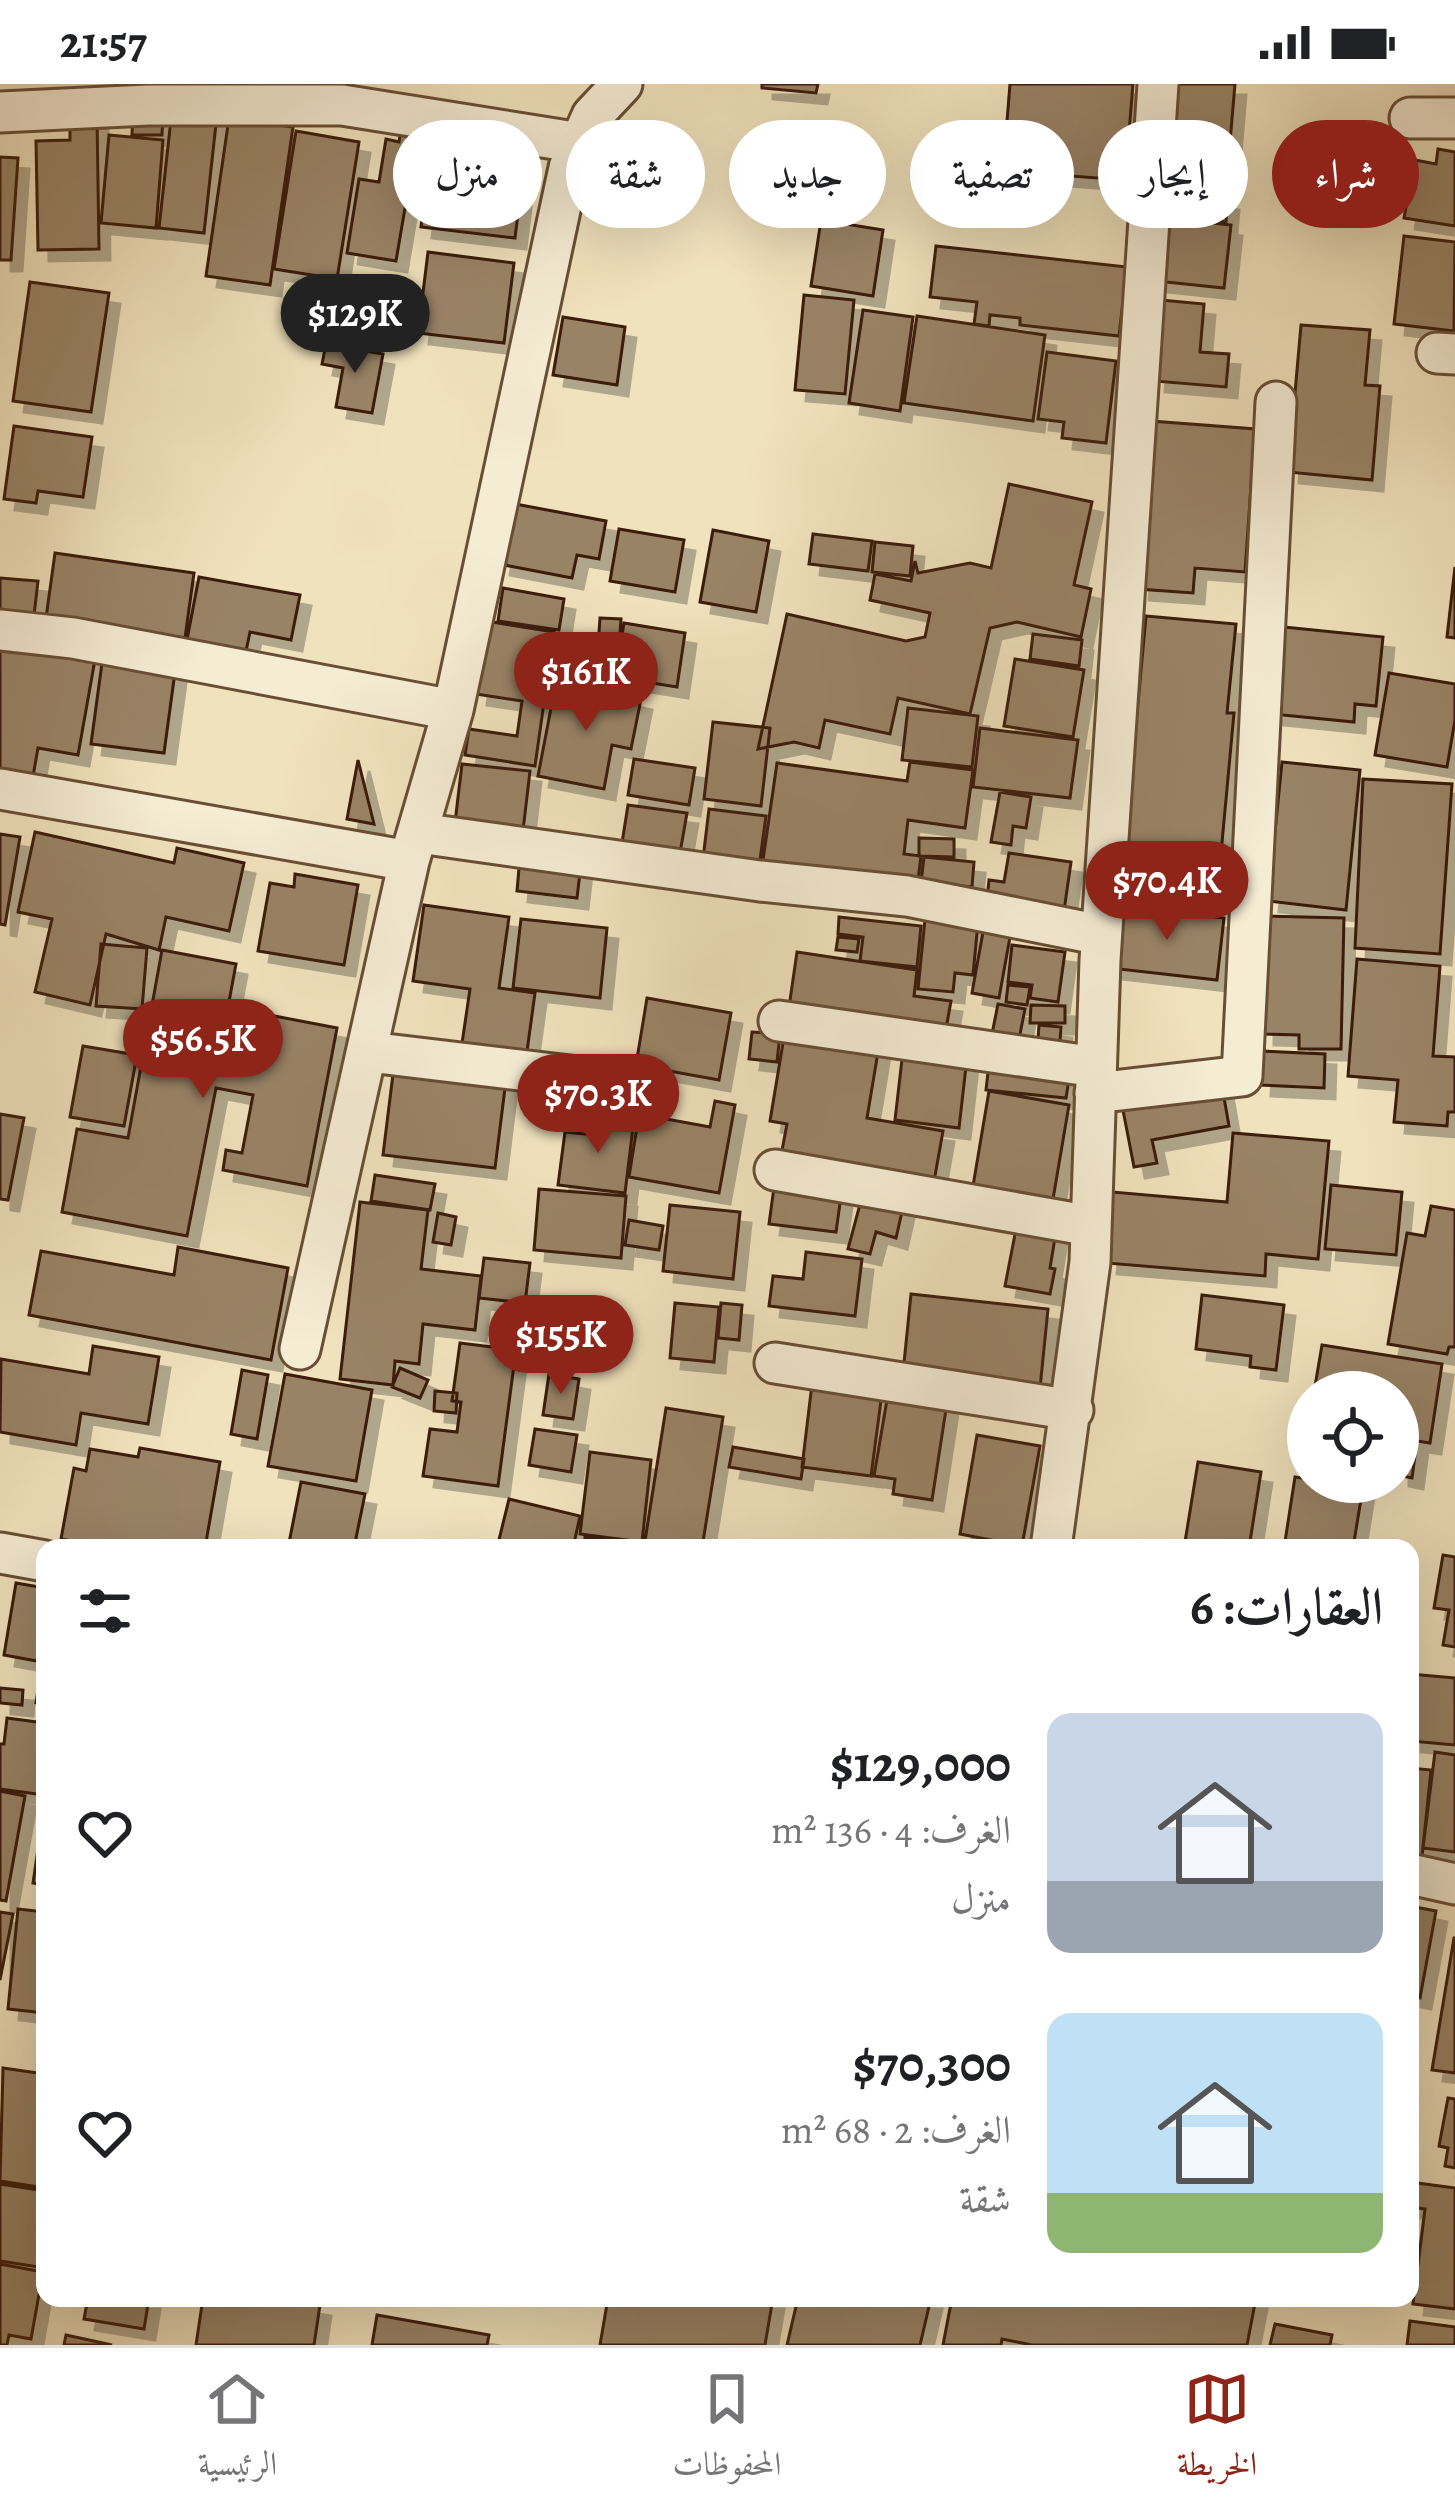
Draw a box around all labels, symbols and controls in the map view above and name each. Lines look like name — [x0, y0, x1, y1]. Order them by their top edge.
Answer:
text: 21:57 — [60, 11, 147, 73]
chip: منزل — [393, 120, 542, 228]
chip: شقة — [566, 120, 705, 228]
chip: جديد — [729, 120, 886, 228]
chip: تصفية — [910, 120, 1074, 228]
chip: إيجار — [1098, 120, 1248, 228]
chip: شراء — [1272, 120, 1419, 228]
pin: $129K — [271, 274, 439, 376]
text: $129K — [308, 286, 402, 339]
pin: $161K — [502, 632, 670, 734]
text: $161K — [541, 644, 631, 697]
pin: $70.4K — [1069, 841, 1265, 943]
text: $70.4K — [1112, 853, 1222, 906]
pin: $56.5K — [105, 999, 301, 1101]
text: $56.5K — [150, 1011, 256, 1064]
pin: $70.3K — [500, 1054, 696, 1156]
text: $70.3K — [544, 1066, 652, 1119]
pin: $155K — [477, 1295, 645, 1397]
text: $155K — [515, 1307, 607, 1360]
map controls — [1287, 1371, 1419, 1503]
button: locate — [1287, 1371, 1419, 1503]
text: العقارات: 6 — [1190, 1572, 1383, 1642]
icon: filters — [72, 1578, 138, 1644]
text: $129,000 — [830, 1729, 1011, 1799]
icon: home — [1143, 1761, 1287, 1905]
icon: heart — [72, 1800, 138, 1866]
text: الغرف: 4 · 136 m² — [771, 1803, 1011, 1856]
text: منزل — [951, 1872, 1011, 1925]
text: $70,300 — [853, 2029, 1011, 2099]
icon: home — [1143, 2061, 1287, 2205]
icon: heart — [72, 2100, 138, 2166]
text: الغرف: 2 · 68 m² — [781, 2103, 1011, 2156]
text: شقة — [959, 2172, 1011, 2225]
tab: الرئيسية — [198, 2366, 277, 2496]
tab: المحفوظات — [673, 2366, 781, 2496]
tab: الخريطة — [1177, 2366, 1257, 2496]

